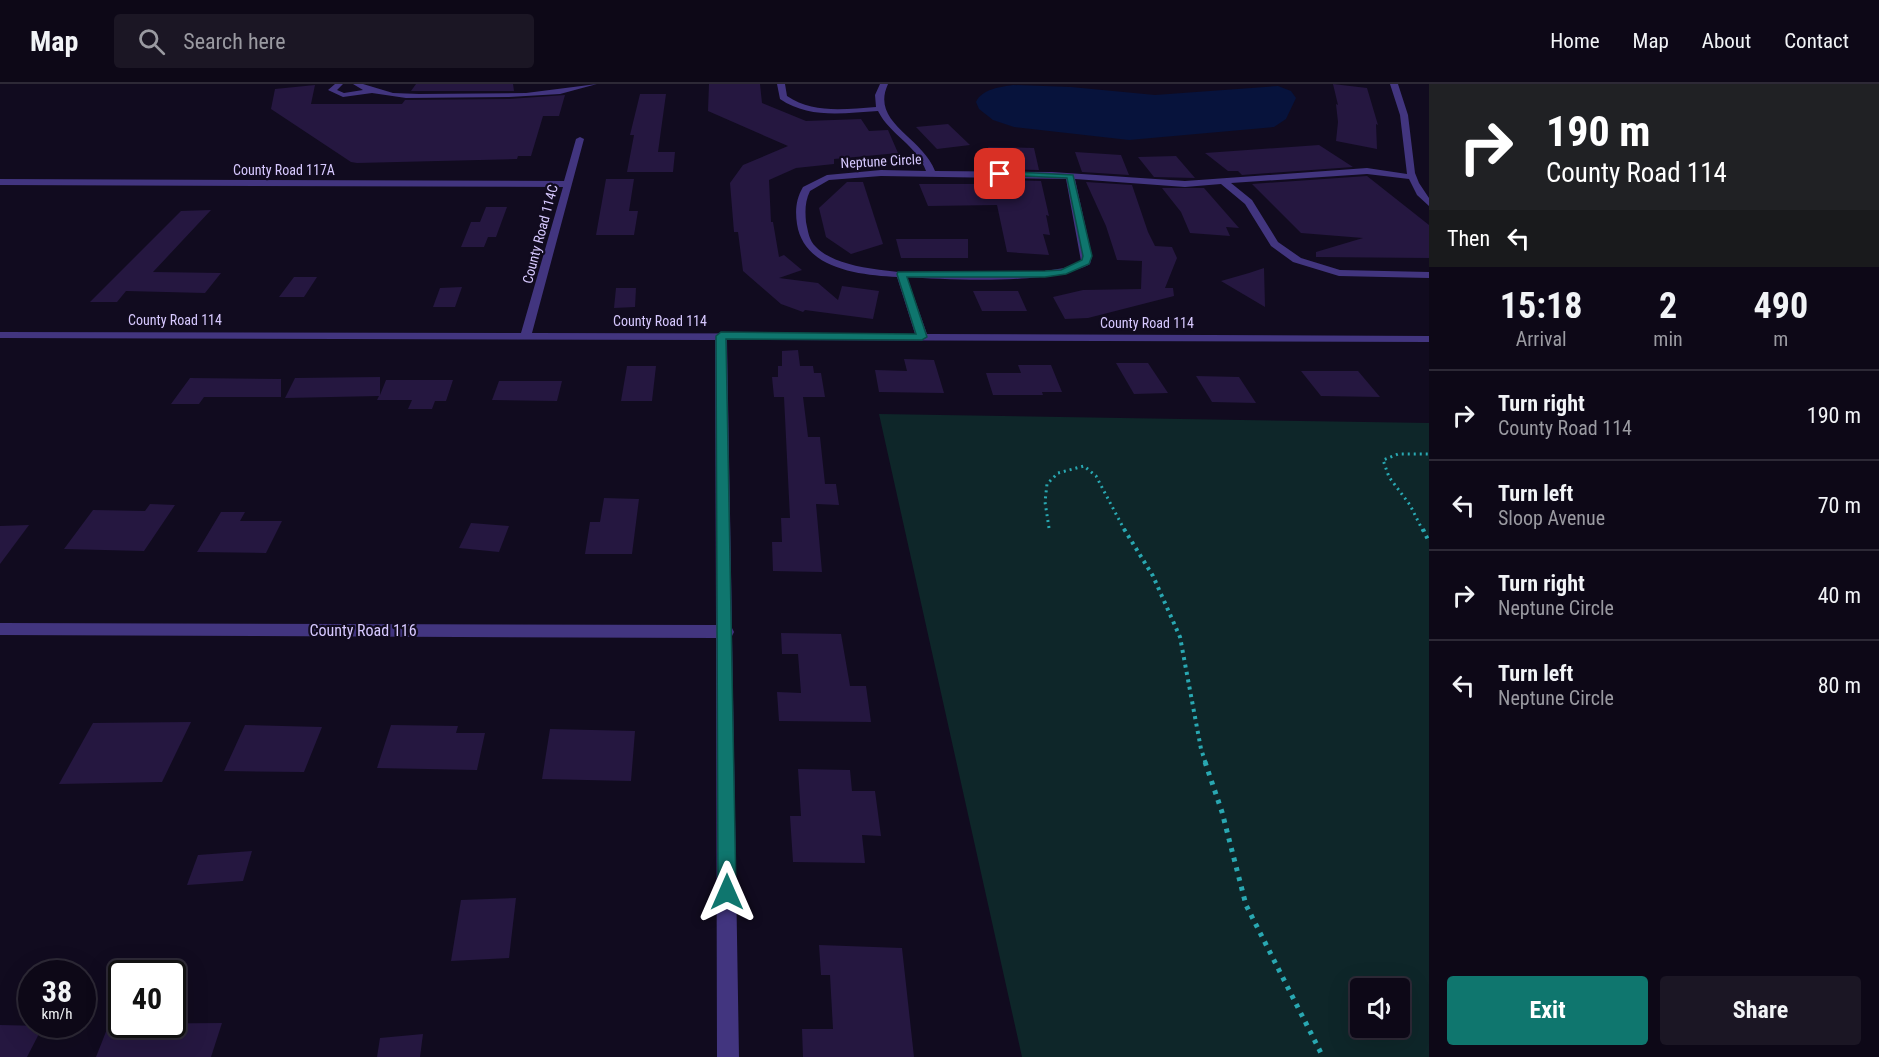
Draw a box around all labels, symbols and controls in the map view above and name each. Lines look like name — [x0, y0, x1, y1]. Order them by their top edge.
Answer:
search box — [114, 14, 534, 68]
text: Map — [30, 25, 78, 58]
icon: search — [135, 25, 168, 58]
text: Search here — [183, 29, 286, 54]
text: Home — [1550, 29, 1600, 53]
text: Map — [1633, 29, 1669, 53]
text: About — [1702, 29, 1751, 53]
text: Contact — [1784, 29, 1849, 53]
text: 190 m — [1546, 107, 1651, 156]
icon: right — [1447, 108, 1525, 186]
pin — [974, 148, 1025, 199]
street label: Neptune Circle — [840, 151, 922, 171]
icon: arrive — [983, 157, 1016, 190]
text: County Road 114 — [1546, 157, 1727, 189]
street label: County Road 117A — [233, 162, 335, 178]
street label: County Road 114C — [519, 183, 561, 285]
icon: left — [1502, 222, 1535, 255]
text: Then — [1447, 226, 1490, 251]
text: 15:18 — [1500, 285, 1582, 327]
text: 2 — [1659, 285, 1677, 327]
text: 490 — [1754, 285, 1808, 327]
street label: County Road 114 — [128, 312, 222, 328]
street label: County Road 114 — [613, 313, 707, 329]
street label: County Road 114 — [1100, 315, 1194, 331]
text: Arrival — [1516, 327, 1567, 351]
text: min — [1653, 327, 1683, 351]
text: m — [1773, 327, 1788, 351]
text: Turn right — [1498, 391, 1585, 416]
icon: right — [1447, 399, 1480, 432]
text: 190 m — [1807, 403, 1861, 428]
text: County Road 114 — [1498, 416, 1632, 440]
text: Turn left — [1498, 481, 1573, 506]
icon: left — [1447, 489, 1480, 522]
text: 70 m — [1818, 493, 1861, 518]
text: Sloop Avenue — [1498, 506, 1605, 530]
text: Turn right — [1498, 571, 1585, 596]
icon: right — [1447, 579, 1480, 612]
text: 40 m — [1818, 583, 1861, 608]
text: Neptune Circle — [1498, 596, 1614, 620]
street label: County Road 116 — [309, 621, 417, 640]
text: Turn left — [1498, 661, 1573, 686]
icon: left — [1447, 669, 1480, 702]
text: 80 m — [1818, 673, 1861, 698]
text: Neptune Circle — [1498, 686, 1614, 710]
position arrow — [695, 860, 759, 924]
speed limit sign: 40 — [108, 960, 186, 1038]
text: 38 — [42, 974, 72, 1009]
button: Exit — [1447, 976, 1648, 1045]
button: Share — [1660, 976, 1861, 1045]
map controls — [1350, 978, 1410, 1038]
button: sound — [1350, 978, 1410, 1038]
text: km/h — [42, 1005, 72, 1023]

